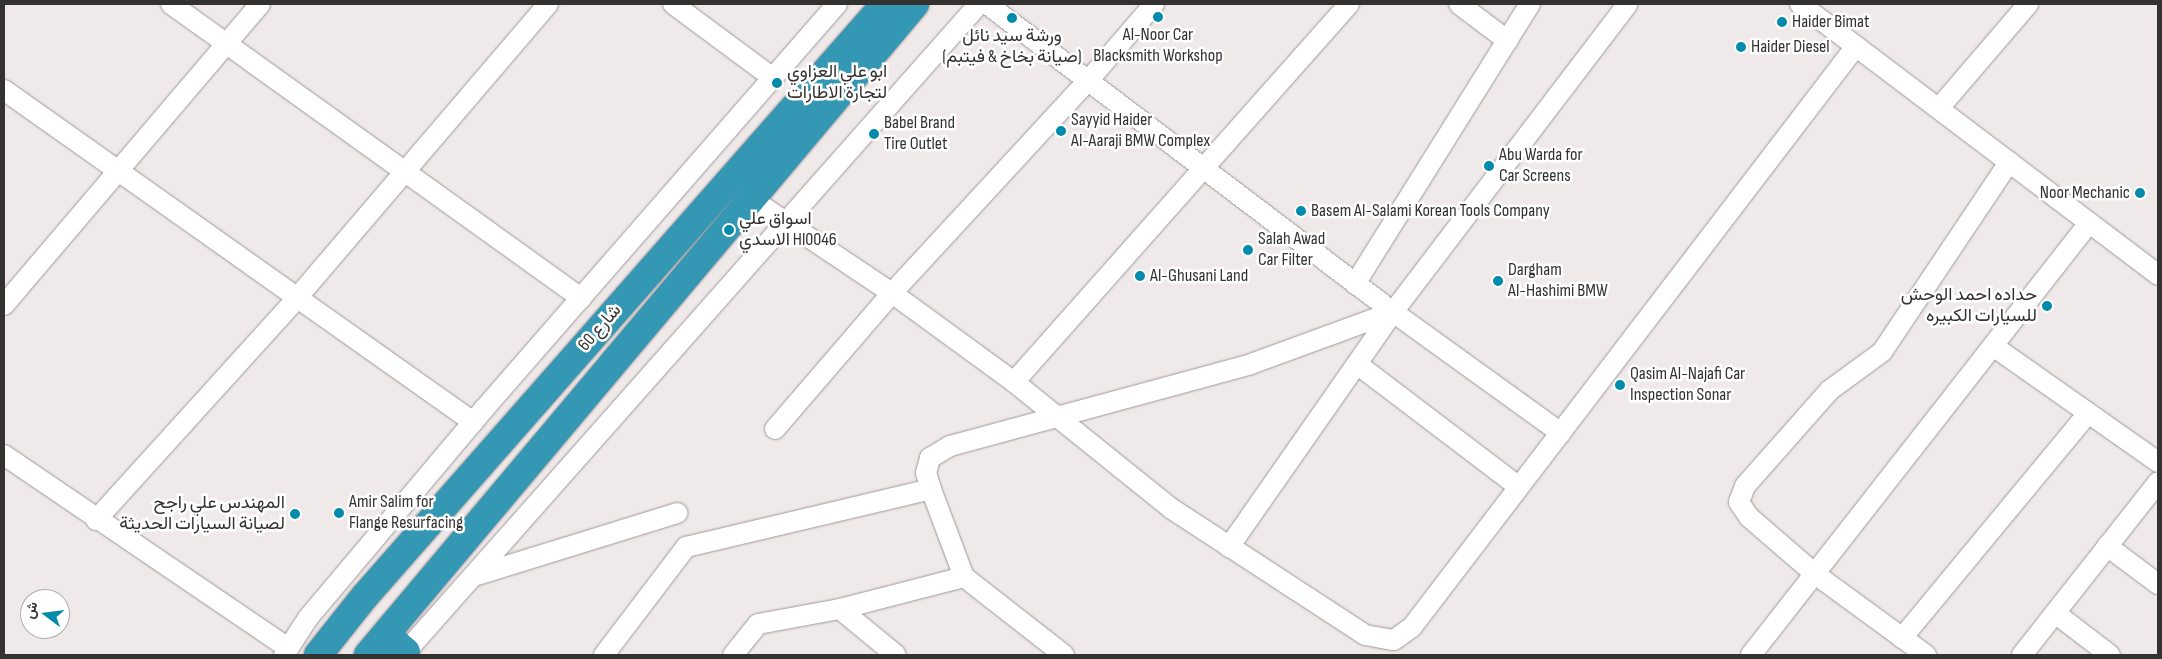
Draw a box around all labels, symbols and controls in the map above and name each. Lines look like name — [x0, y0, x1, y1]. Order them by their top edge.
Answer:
marker: Al-Noor Car Blacksmith Workshop — [1152, 11, 1164, 23]
place label: Haider Bimat — [1792, 11, 1870, 33]
marker: ورشة سيد نائل (صيانة بخاخ & فيتبم) — [1006, 12, 1018, 24]
marker: Haider Bimat — [1776, 16, 1788, 28]
place label: Al-Noor Car Blacksmith Workshop — [1093, 25, 1223, 68]
place label: ورشة سيد نائل (صيانة بخاخ & فيتبم) — [942, 26, 1082, 68]
place label: Haider Diesel — [1751, 36, 1830, 58]
marker: Haider Diesel — [1735, 41, 1747, 53]
place label: ابو علي العزاوي لتجارة الاطارات — [787, 62, 887, 104]
marker: ابو علي العزاوي لتجارة الاطارات — [771, 77, 783, 89]
place label: Sayyid Haider Al-Aaraji BMW Complex — [1071, 110, 1210, 152]
place label: Babel Brand Tire Outlet — [884, 113, 955, 156]
marker: Sayyid Haider Al-Aaraji BMW Complex — [1055, 125, 1067, 137]
marker: Babel Brand Tire Outlet — [868, 128, 880, 140]
place label: Abu Warda for Car Screens — [1499, 145, 1583, 188]
marker: Abu Warda for Car Screens — [1483, 160, 1495, 172]
place label: Noor Mechanic — [2040, 182, 2130, 204]
marker: Noor Mechanic — [2134, 187, 2146, 199]
place label: Basem Al-Salami Korean Tools Company — [1311, 200, 1550, 222]
marker: Basem Al-Salami Korean Tools Company — [1295, 205, 1307, 217]
place label: اسواق علي الاسدي Hl0046 — [739, 209, 837, 252]
marker: اسواق علي الاسدي Hl0046 — [723, 224, 735, 236]
place label: Salah Awad Car Filter — [1258, 229, 1325, 272]
marker: Salah Awad Car Filter — [1242, 244, 1254, 256]
place label: Dargham Al-Hashimi BMW — [1508, 260, 1608, 302]
place label: Al-Ghusani Land — [1150, 265, 1248, 287]
marker: Al-Ghusani Land — [1134, 270, 1146, 282]
marker: Dargham Al-Hashimi BMW — [1492, 275, 1504, 287]
place label: حداده احمد الوحش للسيارات الكبيره — [1901, 285, 2037, 328]
street label: شارع 60 — [574, 300, 626, 356]
marker: حداده احمد الوحش للسيارات الكبيره — [2041, 300, 2053, 312]
place label: Qasim Al-Najafi Car Inspection Sonar — [1630, 364, 1745, 406]
marker: Qasim Al-Najafi Car Inspection Sonar — [1614, 379, 1626, 391]
place label: Amir Salim for Flange Resurfacing — [349, 492, 463, 534]
place label: المهندس علي راجح لصيانة السيارات الحديثة — [119, 493, 285, 536]
marker: Amir Salim for Flange Resurfacing — [333, 507, 345, 519]
marker: المهندس علي راجح لصيانة السيارات الحديثة — [289, 508, 301, 520]
north arrow — [20, 589, 70, 639]
text: ش — [21, 600, 41, 621]

